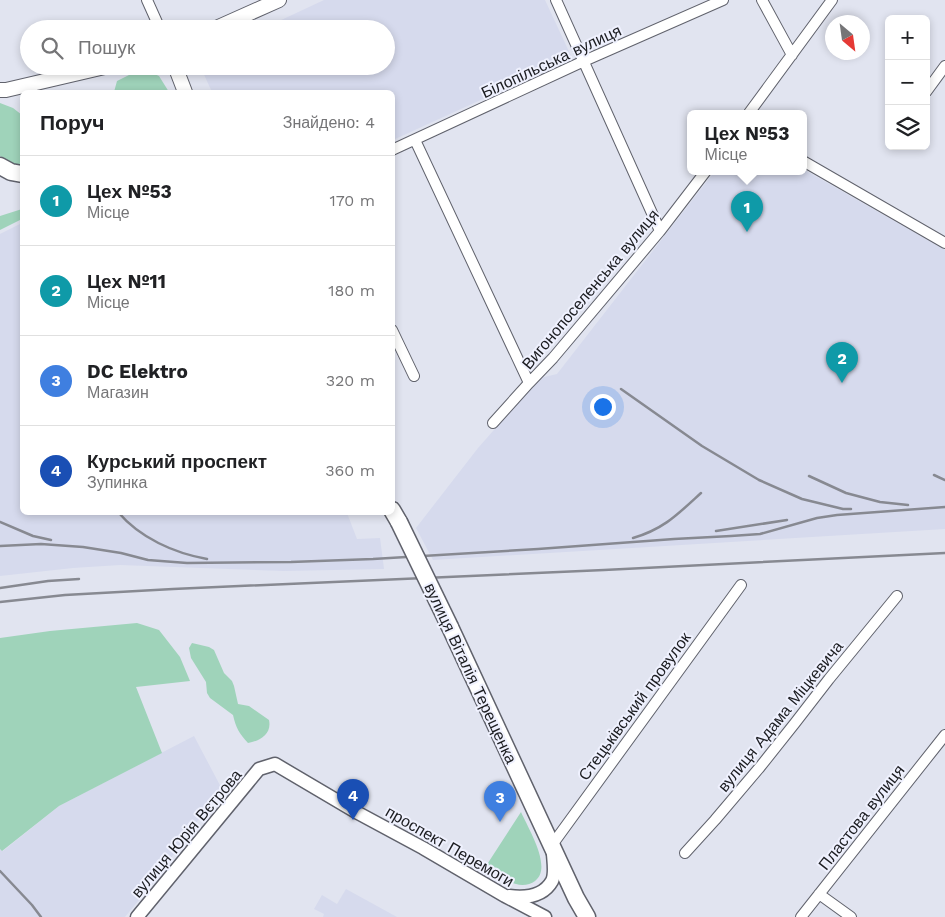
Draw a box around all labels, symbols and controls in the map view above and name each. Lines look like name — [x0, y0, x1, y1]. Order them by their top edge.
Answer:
north arrow — [825, 15, 870, 60]
map controls — [885, 15, 930, 150]
button: + — [885, 15, 930, 60]
search box — [20, 20, 395, 75]
street label: Білопільська вулиця — [478, 21, 624, 102]
icon: search — [38, 34, 66, 62]
text: Пошук — [78, 36, 135, 59]
button: − — [885, 60, 930, 105]
button: layers — [885, 105, 930, 150]
text: Поруч — [40, 110, 104, 135]
popup — [687, 110, 807, 175]
text: Знайдено: 4 — [283, 113, 375, 132]
text: Цех №53 — [705, 122, 789, 145]
text: Місце — [705, 145, 747, 164]
text: Цех №53 — [87, 180, 172, 203]
text: 1 — [53, 191, 59, 210]
text: 170 m — [329, 191, 375, 210]
pin: 1 — [731, 191, 763, 232]
text: Місце — [87, 203, 130, 222]
street label: Вигонопоселенська вулиця — [518, 206, 663, 373]
text: Цех №11 — [87, 270, 166, 293]
text: 2 — [51, 281, 61, 300]
text: 180 m — [328, 281, 375, 300]
text: Місце — [87, 293, 130, 312]
pin: 2 — [826, 342, 858, 383]
text: DC Elektro — [87, 360, 188, 383]
text: 3 — [51, 371, 61, 390]
text: 320 m — [326, 371, 375, 390]
text: Магазин — [87, 383, 149, 402]
your location — [590, 394, 616, 420]
text: Курський проспект — [87, 450, 267, 473]
text: 4 — [51, 461, 61, 480]
text: 360 m — [325, 461, 375, 480]
text: Зупинка — [87, 473, 147, 492]
street label: вулиця Віталія Терещенка — [420, 580, 521, 767]
street label: Стецьківський провулок — [574, 628, 695, 784]
street label: вулиця Адама Міцкевича — [714, 637, 847, 796]
street label: Пластова вулиця — [814, 761, 908, 874]
street label: вулиця Юрія Вєтрова — [127, 765, 246, 901]
pin: 4 — [337, 779, 369, 820]
pin: 3 — [484, 781, 516, 822]
street label: проспект Перемоги — [382, 802, 517, 891]

